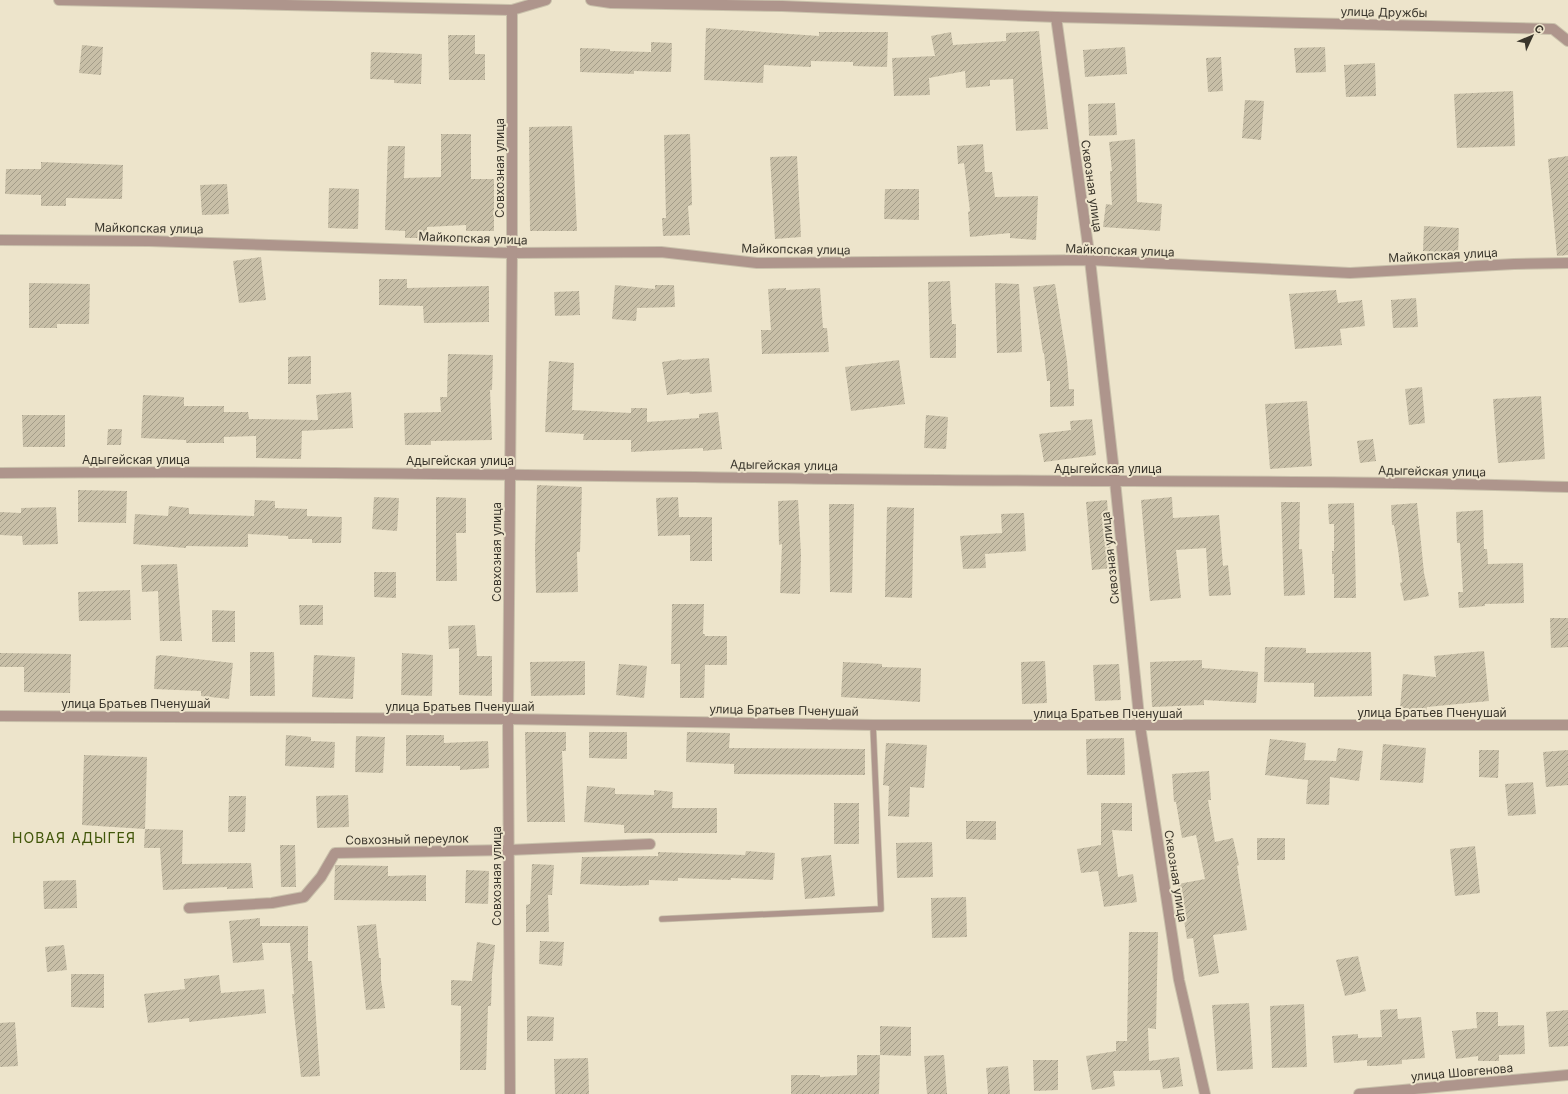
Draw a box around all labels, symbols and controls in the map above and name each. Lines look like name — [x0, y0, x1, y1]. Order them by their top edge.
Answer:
street label: улица Дружбы — [1340, 4, 1428, 20]
north arrow — [1512, 16, 1552, 56]
text: С — [1531, 21, 1547, 37]
street label: Совхозная улица — [492, 118, 507, 218]
street label: Сквозная улица — [1078, 139, 1106, 233]
street label: Майкопская улица — [94, 220, 204, 236]
street label: Майкопская улица — [418, 229, 528, 247]
street label: Майкопская улица — [741, 241, 851, 257]
street label: Майкопская улица — [1065, 241, 1175, 259]
street label: Майкопская улица — [1388, 245, 1498, 265]
street label: Адыгейская улица — [82, 452, 190, 467]
street label: Адыгейская улица — [406, 453, 514, 468]
street label: Адыгейская улица — [730, 457, 838, 473]
street label: Адыгейская улица — [1054, 461, 1162, 476]
street label: Адыгейская улица — [1378, 463, 1486, 479]
street label: Совхозная улица — [489, 502, 504, 602]
street label: Сквозная улица — [1098, 511, 1122, 605]
street label: улица Братьев Пченушай — [61, 696, 211, 711]
street label: улица Братьев Пченушай — [385, 699, 535, 714]
street label: улица Братьев Пченушай — [709, 701, 859, 719]
street label: улица Братьев Пченушай — [1357, 705, 1507, 720]
street label: улица Братьев Пченушай — [1033, 706, 1183, 721]
street label: Совхозная улица — [489, 826, 504, 926]
district label: НОВАЯ АДЫГЕЯ — [12, 829, 136, 846]
street label: Сквозная улица — [1161, 829, 1191, 923]
street label: Совхозный переулок — [345, 830, 469, 848]
street label: улица Шовгенова — [1410, 1060, 1514, 1084]

